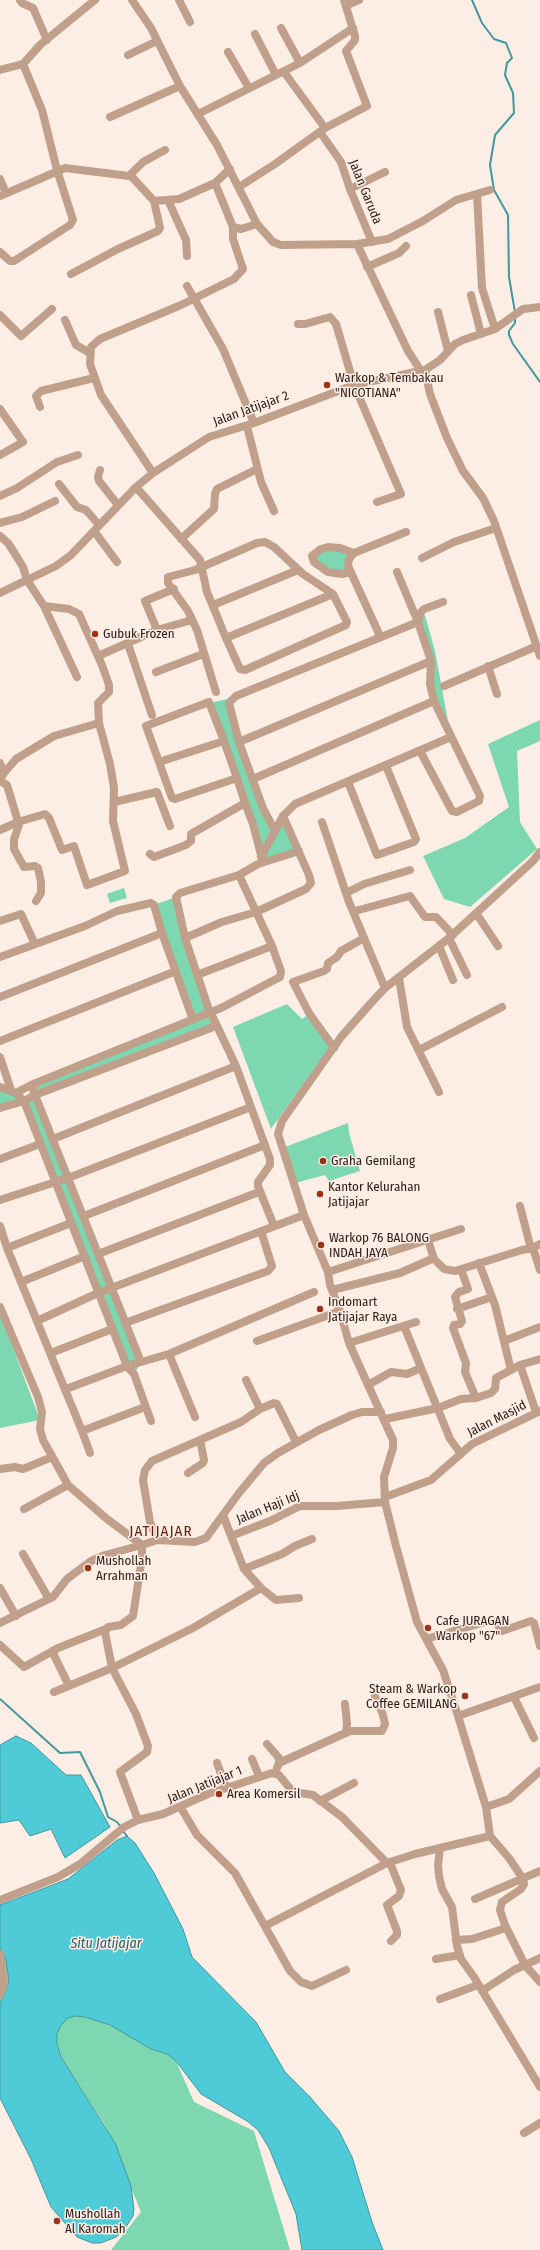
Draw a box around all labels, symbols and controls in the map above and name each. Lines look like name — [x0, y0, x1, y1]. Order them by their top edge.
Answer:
street label: Jalan Garuda — [345, 158, 385, 226]
place label: Warkop & Tembakau "NICOTIANA" — [335, 370, 444, 401]
marker: Warkop & Tembakau "NICOTIANA" — [322, 380, 332, 390]
street label: Jalan Jatijajar 2 — [211, 388, 291, 430]
place label: Gubuk Frozen — [103, 626, 175, 642]
marker: Gubuk Frozen — [90, 629, 100, 639]
place label: Graha Gemilang — [331, 1153, 415, 1169]
marker: Graha Gemilang — [318, 1156, 328, 1166]
place label: Kantor Kelurahan Jatijajar — [328, 1179, 420, 1210]
marker: Kantor Kelurahan Jatijajar — [315, 1189, 325, 1199]
place label: Warkop 76 BALONG INDAH JAYA — [329, 1230, 429, 1261]
marker: Warkop 76 BALONG INDAH JAYA — [316, 1240, 326, 1250]
place label: Indomart Jatijajar Raya — [328, 1294, 397, 1325]
marker: Indomart Jatijajar Raya — [315, 1304, 325, 1314]
street label: Jalan Masjid — [465, 1398, 529, 1440]
street label: Jalan Haji Idj — [234, 1488, 302, 1528]
district label: JATIJAJAR — [129, 1523, 193, 1541]
place label: Mushollah Arrahman — [96, 1553, 151, 1584]
marker: Mushollah Arrahman — [83, 1563, 93, 1573]
place label: Cafe JURAGAN Warkop "67" — [436, 1613, 509, 1644]
marker: Cafe JURAGAN Warkop "67" — [423, 1623, 433, 1633]
place label: Steam & Warkop Coffee GEMILANG — [366, 1681, 457, 1712]
marker: Steam & Warkop Coffee GEMILANG — [460, 1691, 470, 1701]
street label: Jalan Jatijajar 1 — [166, 1763, 244, 1807]
place label: Area Komersil — [227, 1786, 300, 1802]
marker: Area Komersil — [214, 1789, 224, 1799]
water label: Situ Jatijajar — [70, 1936, 142, 1952]
place label: Mushollah Al Karomah — [65, 2206, 126, 2237]
marker: Mushollah Al Karomah — [52, 2216, 62, 2226]

